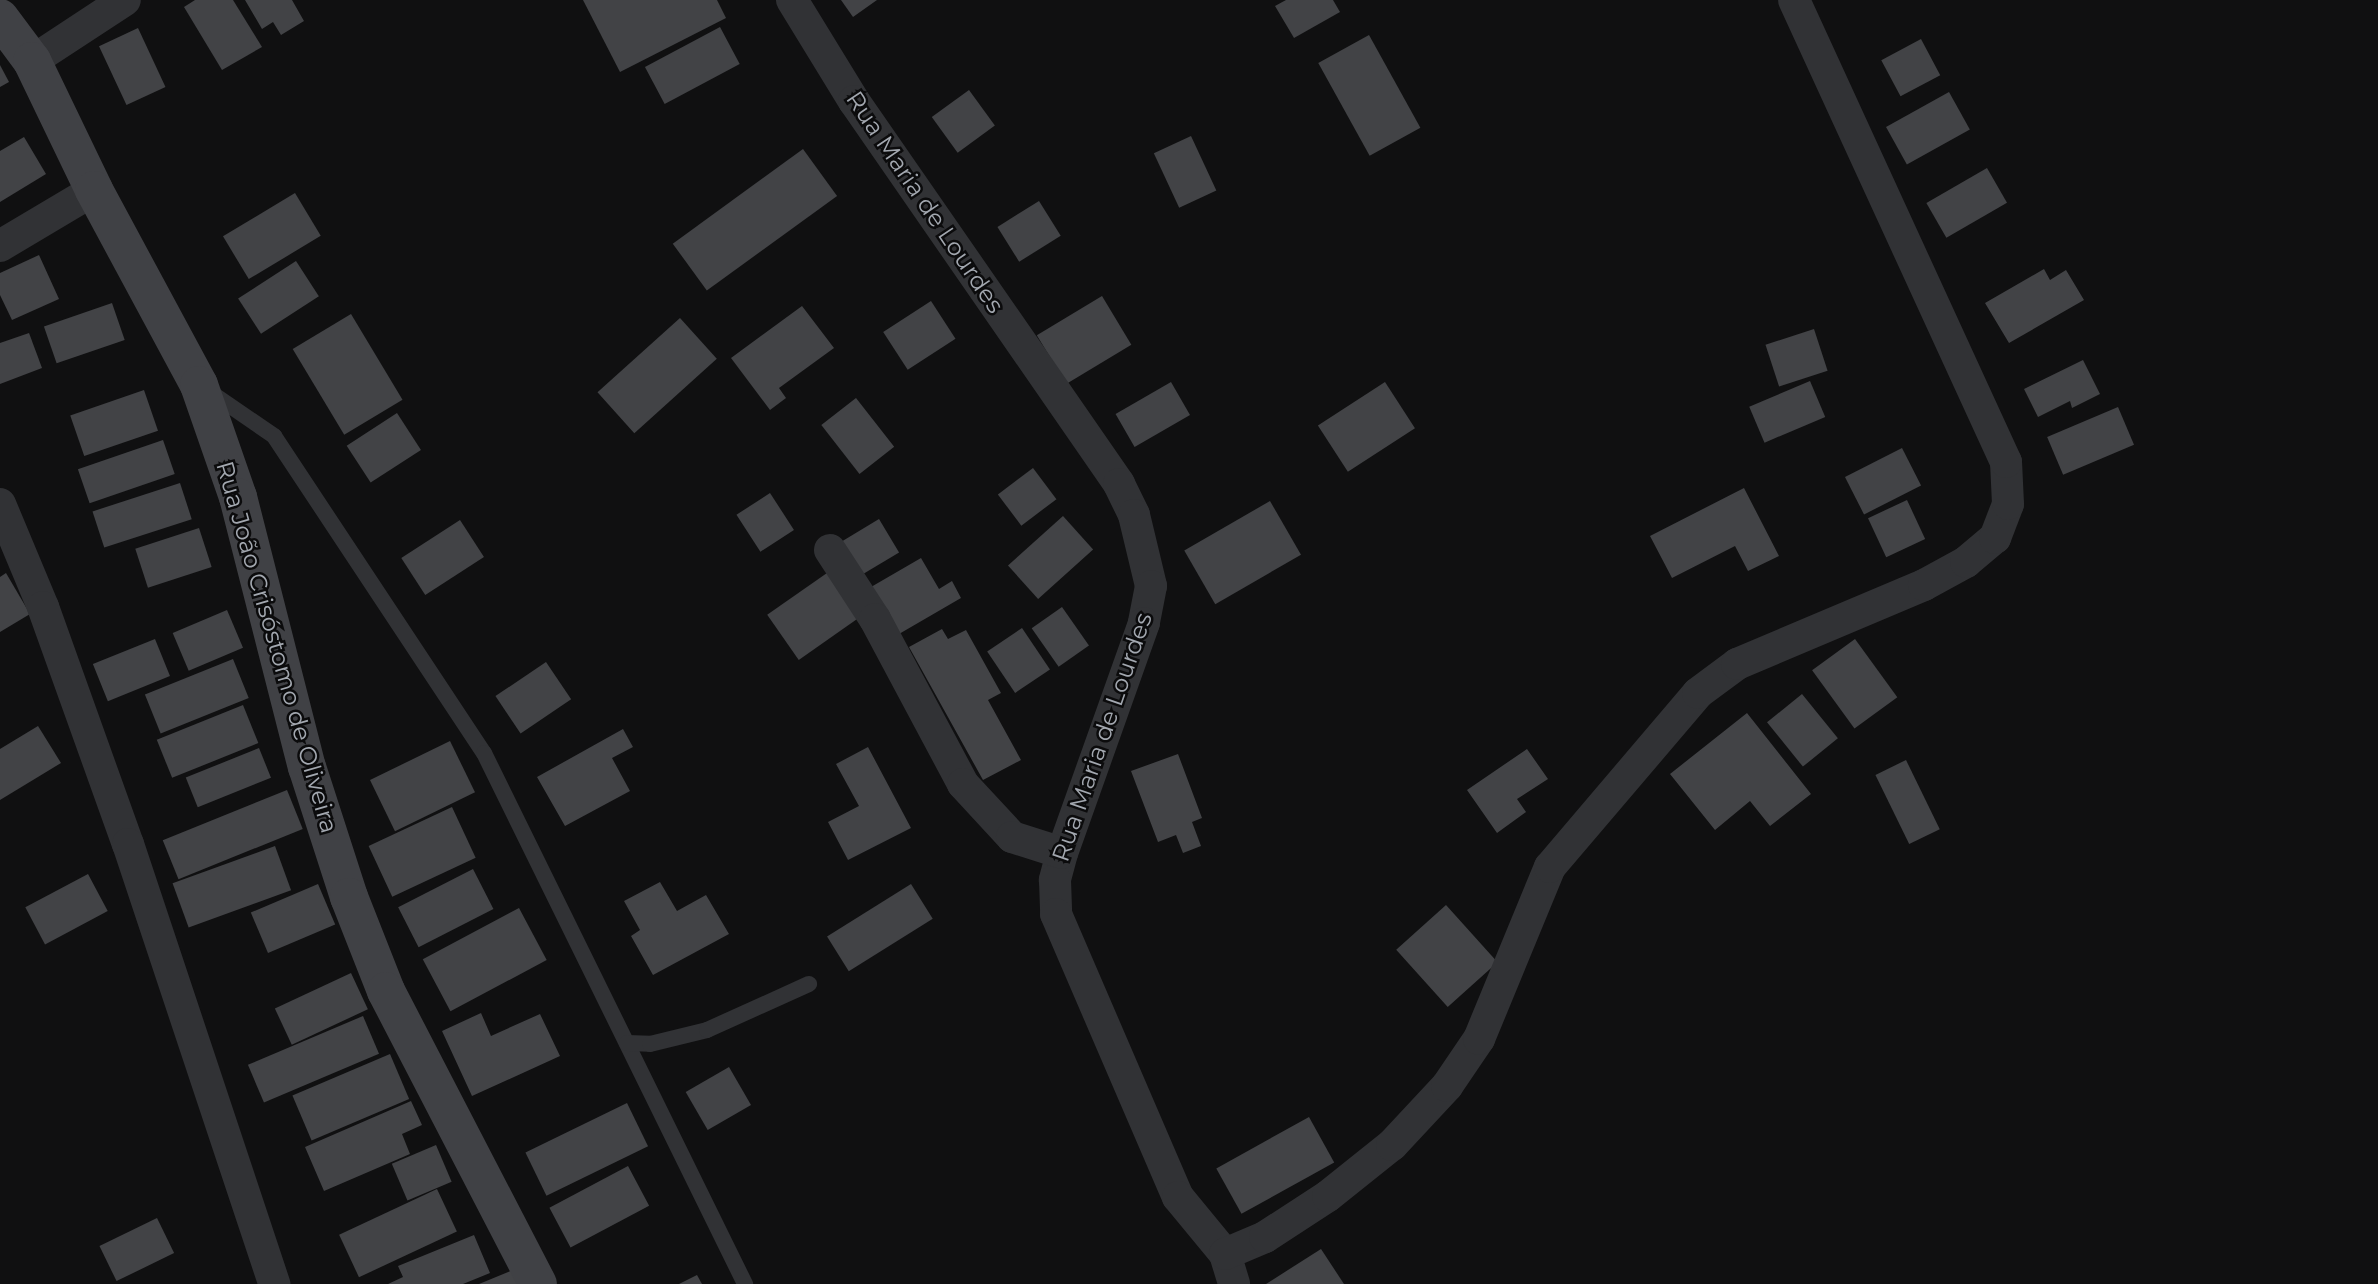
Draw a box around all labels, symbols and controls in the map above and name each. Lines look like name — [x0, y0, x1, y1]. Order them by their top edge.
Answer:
street label: Rua Maria de Lourdes — [840, 86, 1010, 318]
street label: Rua João Crisóstomo de Oliveira — [210, 458, 344, 836]
street label: Rua Maria de Lourdes — [1046, 609, 1158, 865]

